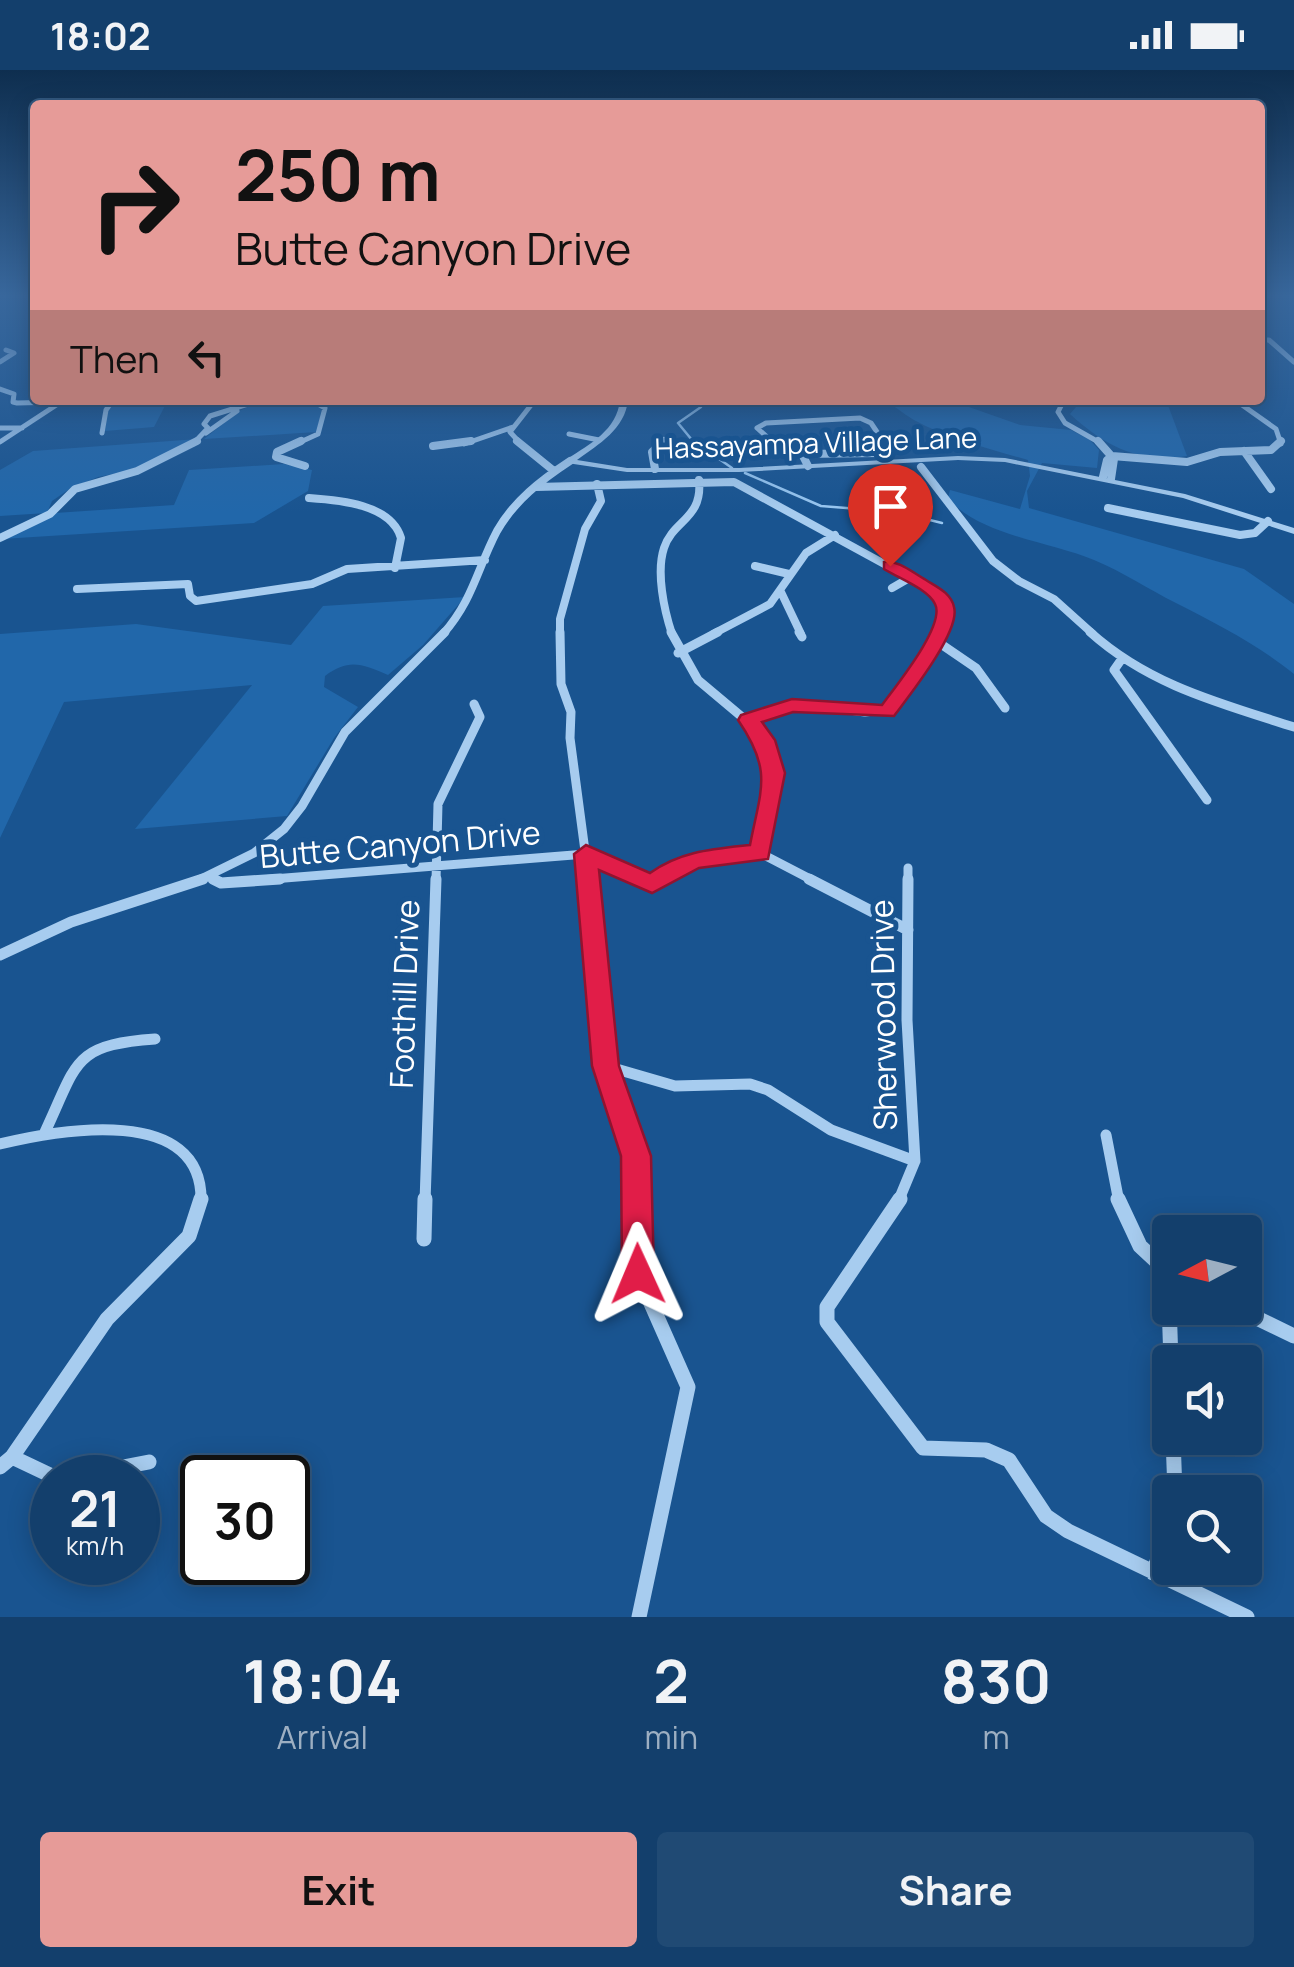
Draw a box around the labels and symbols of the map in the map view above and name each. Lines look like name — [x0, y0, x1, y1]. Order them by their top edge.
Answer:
street label: Hassayampa Village Lane — [654, 417, 978, 467]
pin — [848, 464, 933, 567]
street label: Butte Canyon Drive — [258, 810, 542, 878]
street label: Foothill Drive — [379, 899, 429, 1089]
street label: Sherwood Drive — [859, 899, 907, 1131]
north arrow — [1152, 1215, 1262, 1325]
position arrow — [586, 1222, 690, 1326]
speed limit sign: 30 — [180, 1455, 310, 1585]

